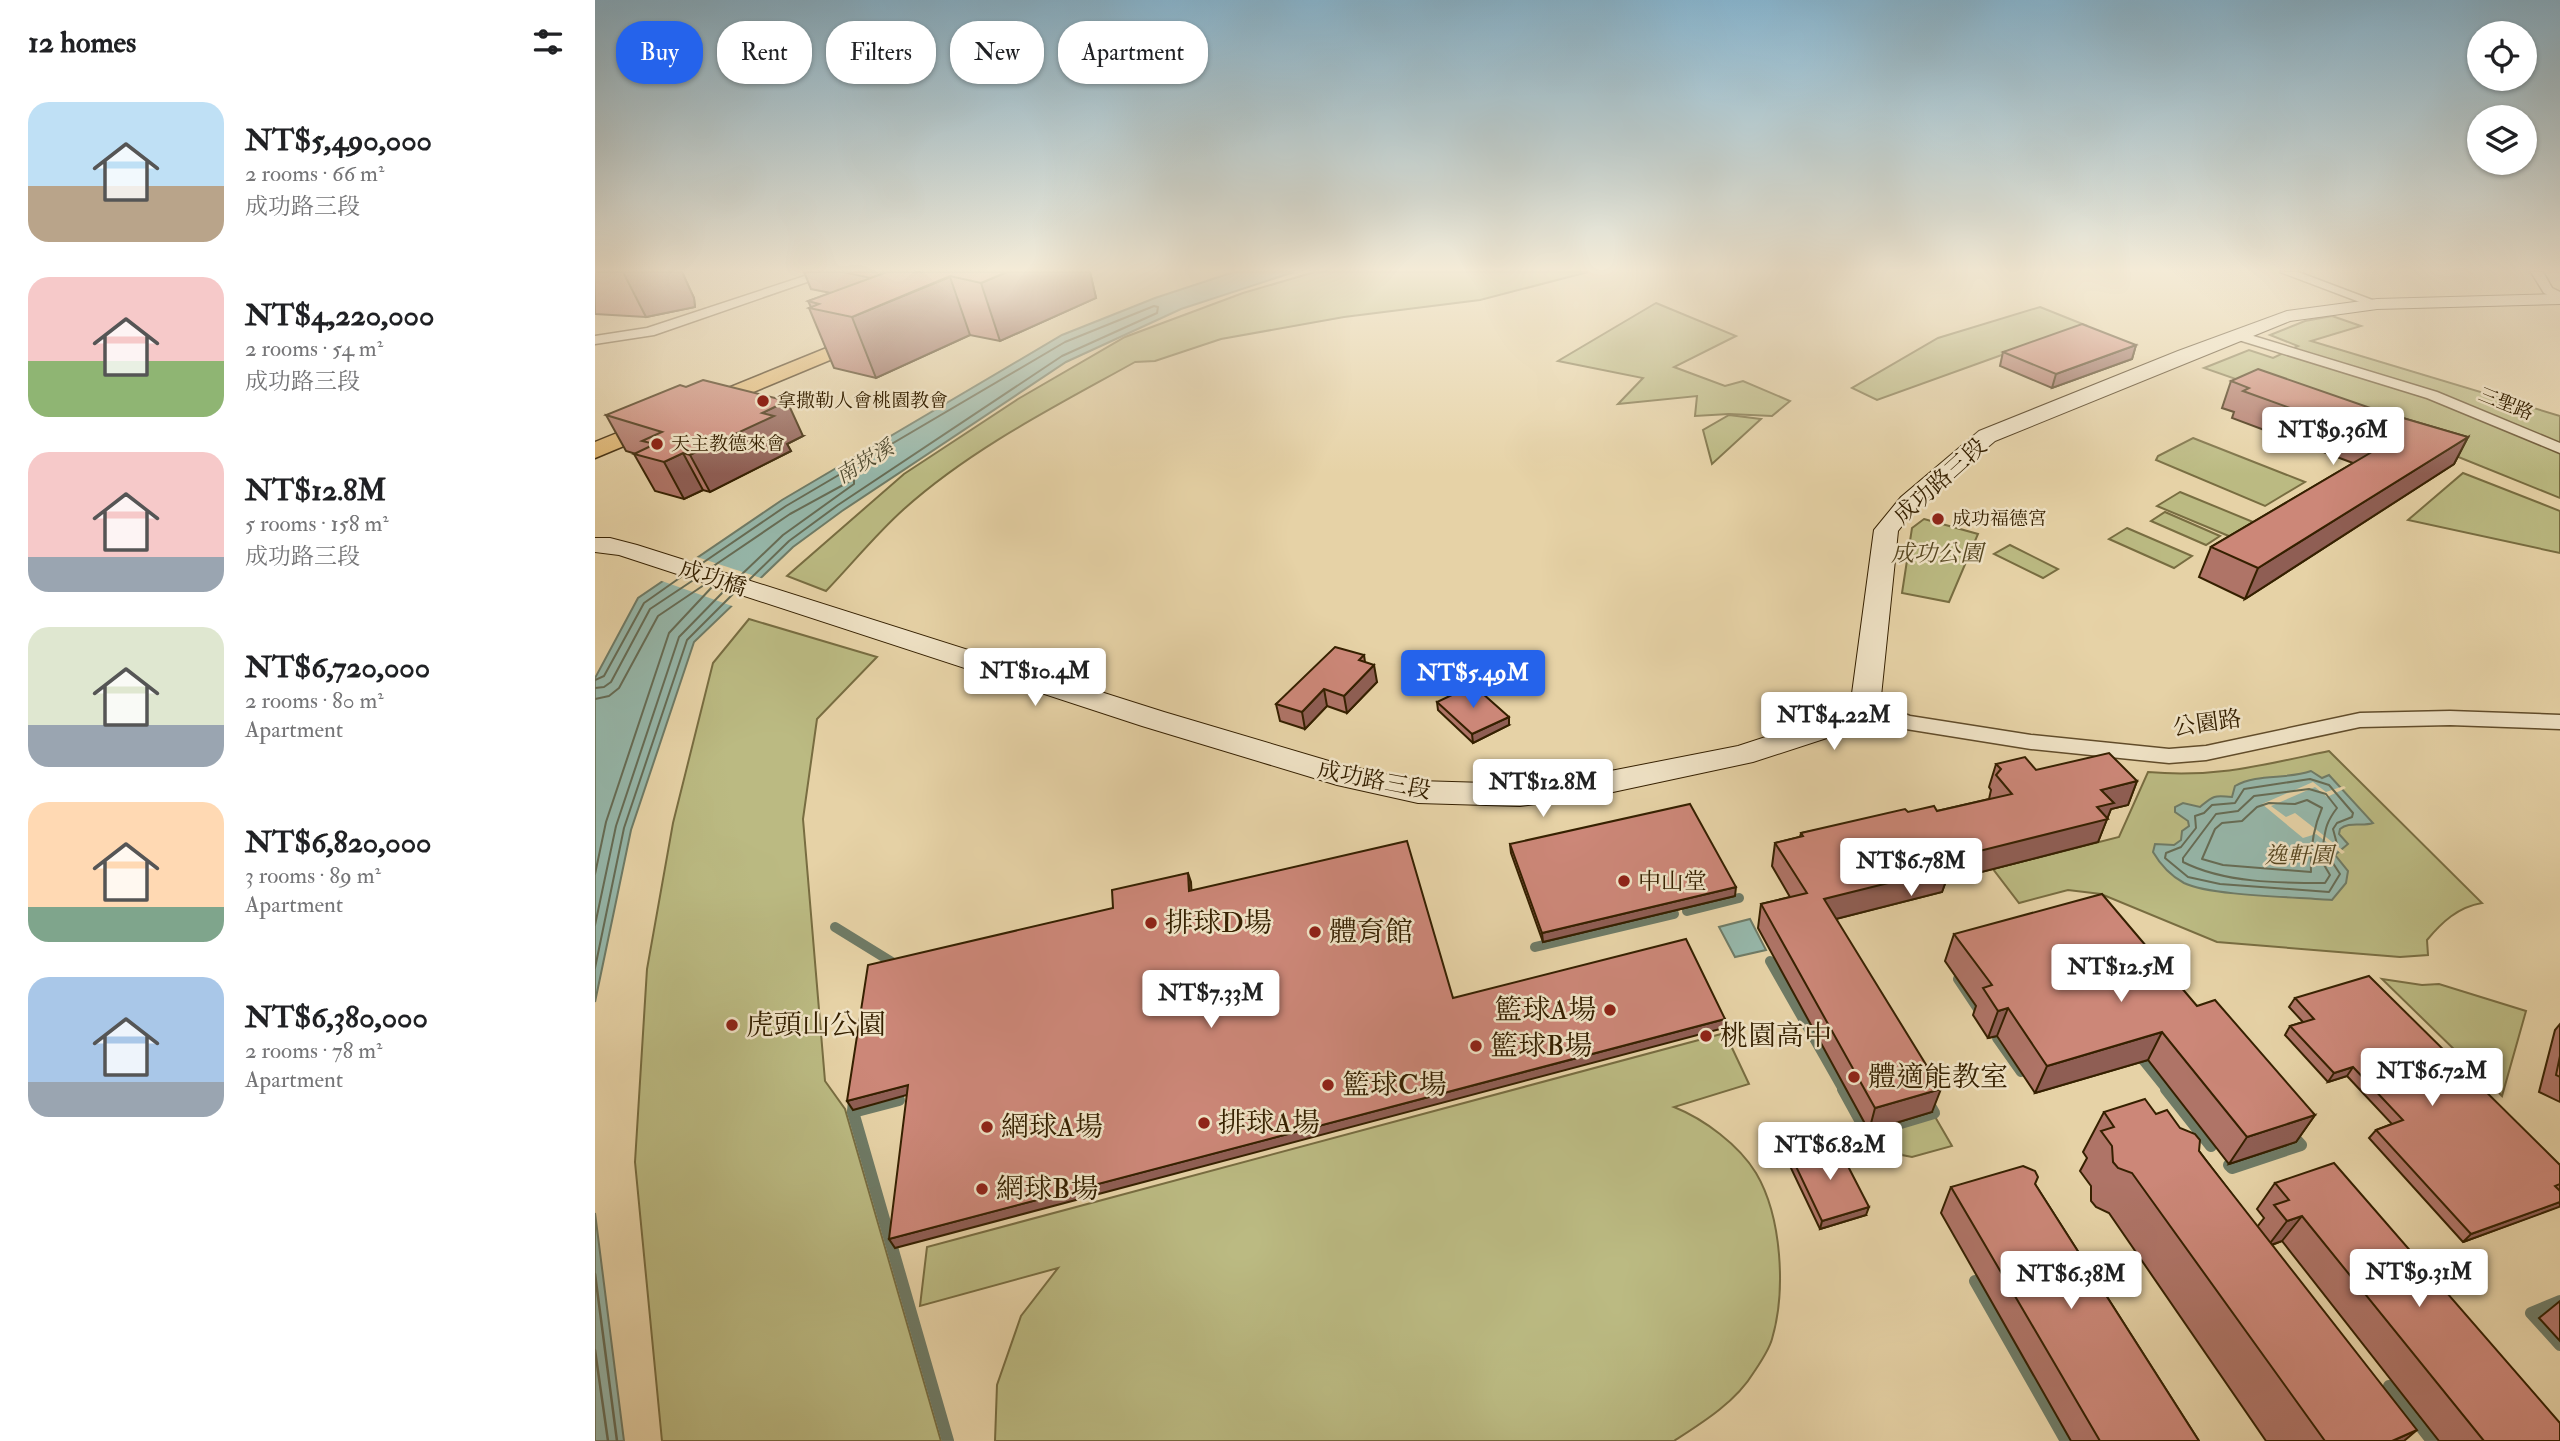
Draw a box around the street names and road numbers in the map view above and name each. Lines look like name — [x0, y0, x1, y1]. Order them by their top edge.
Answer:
street label: 三聖路 — [2475, 382, 2537, 426]
street label: 成功路三段 — [1888, 432, 1992, 530]
street label: 成功橋 — [676, 554, 750, 602]
street label: 公園路 — [2171, 704, 2243, 742]
street label: 成功路三段 — [1315, 755, 1433, 805]

